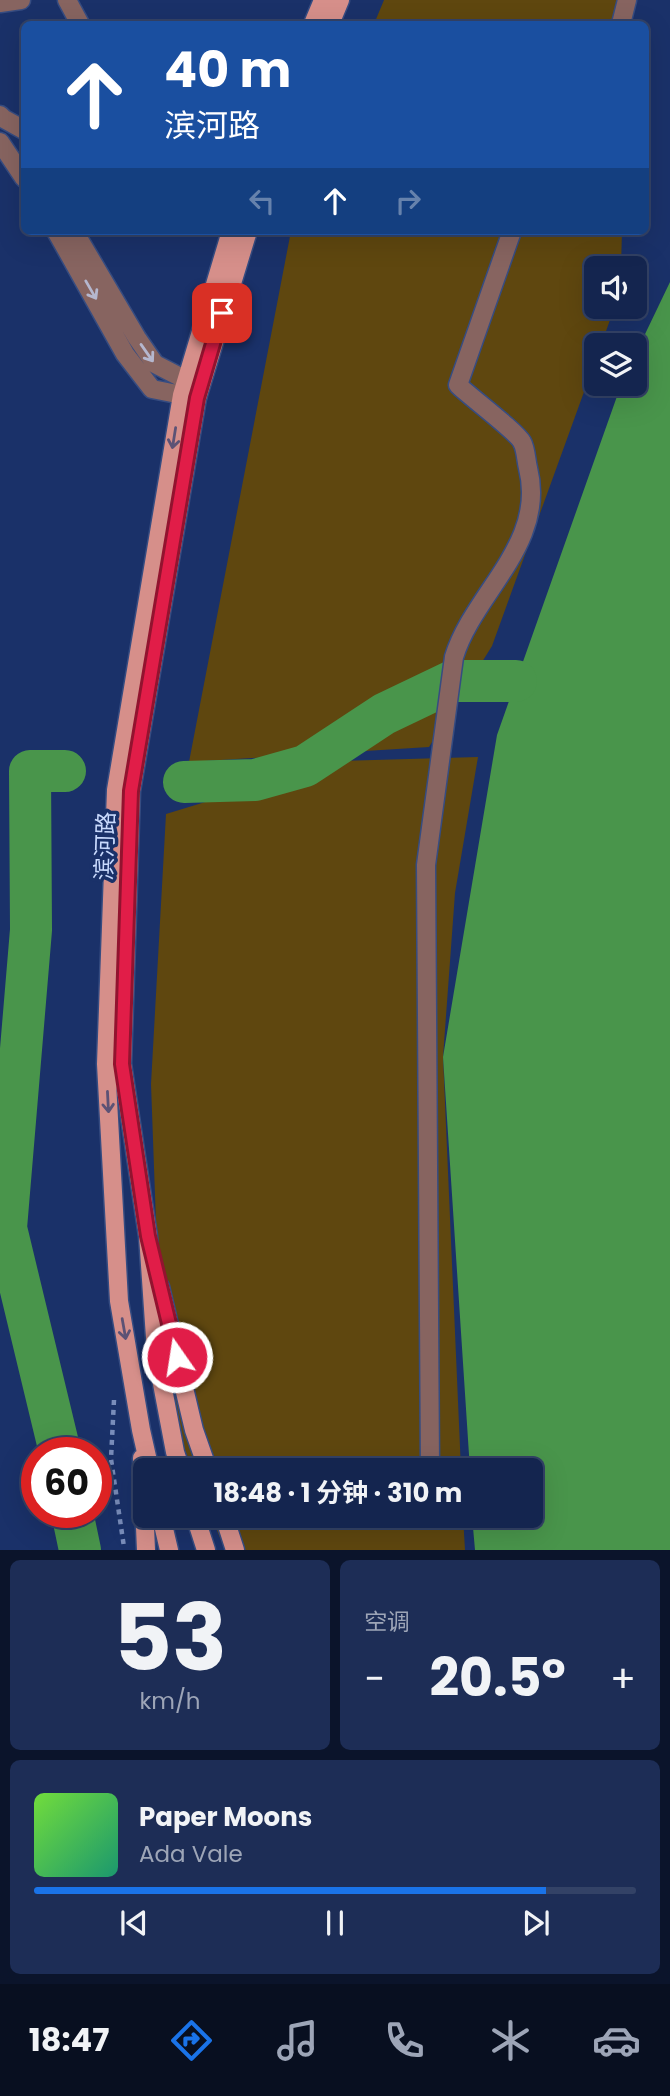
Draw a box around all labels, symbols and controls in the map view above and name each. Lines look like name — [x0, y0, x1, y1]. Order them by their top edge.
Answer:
text: 40 m — [164, 36, 291, 104]
icon: ahead — [49, 49, 140, 140]
text: 滨河路 — [164, 103, 260, 148]
icon: left — [243, 182, 281, 220]
icon: ahead — [316, 182, 354, 220]
icon: right — [389, 182, 427, 220]
map controls — [584, 256, 647, 396]
button: sound — [584, 256, 647, 319]
one-way arrow — [85, 279, 98, 300]
pin — [192, 283, 252, 343]
icon: arrive — [203, 294, 241, 332]
button: layers — [584, 333, 647, 396]
one-way arrow — [140, 342, 154, 362]
one-way arrow — [167, 427, 180, 449]
street label: 滨河路 — [88, 811, 122, 881]
one-way arrow — [102, 1090, 115, 1113]
one-way arrow — [117, 1317, 131, 1340]
position arrow — [140, 1320, 214, 1394]
speed limit sign: 60 — [21, 1437, 112, 1528]
text: 18:48 · 1 分钟 · 310 m — [214, 1475, 462, 1511]
text: 53 — [113, 1574, 227, 1702]
text: 空调 — [364, 1606, 410, 1638]
text: 20.5° — [429, 1641, 566, 1714]
text: − — [364, 1652, 385, 1705]
text: + — [610, 1652, 636, 1705]
text: km/h — [139, 1685, 201, 1717]
text: Paper Moons — [139, 1799, 312, 1835]
text: Ada Vale — [139, 1838, 243, 1870]
icon: previous — [115, 1904, 153, 1942]
icon: pause — [316, 1904, 354, 1942]
icon: next — [517, 1904, 555, 1942]
icon: directions — [167, 2016, 216, 2065]
icon: music — [273, 2016, 322, 2065]
icon: phone — [380, 2016, 429, 2065]
icon: climate — [486, 2016, 535, 2065]
icon: car — [592, 2016, 641, 2065]
text: 18:47 — [29, 2017, 109, 2062]

